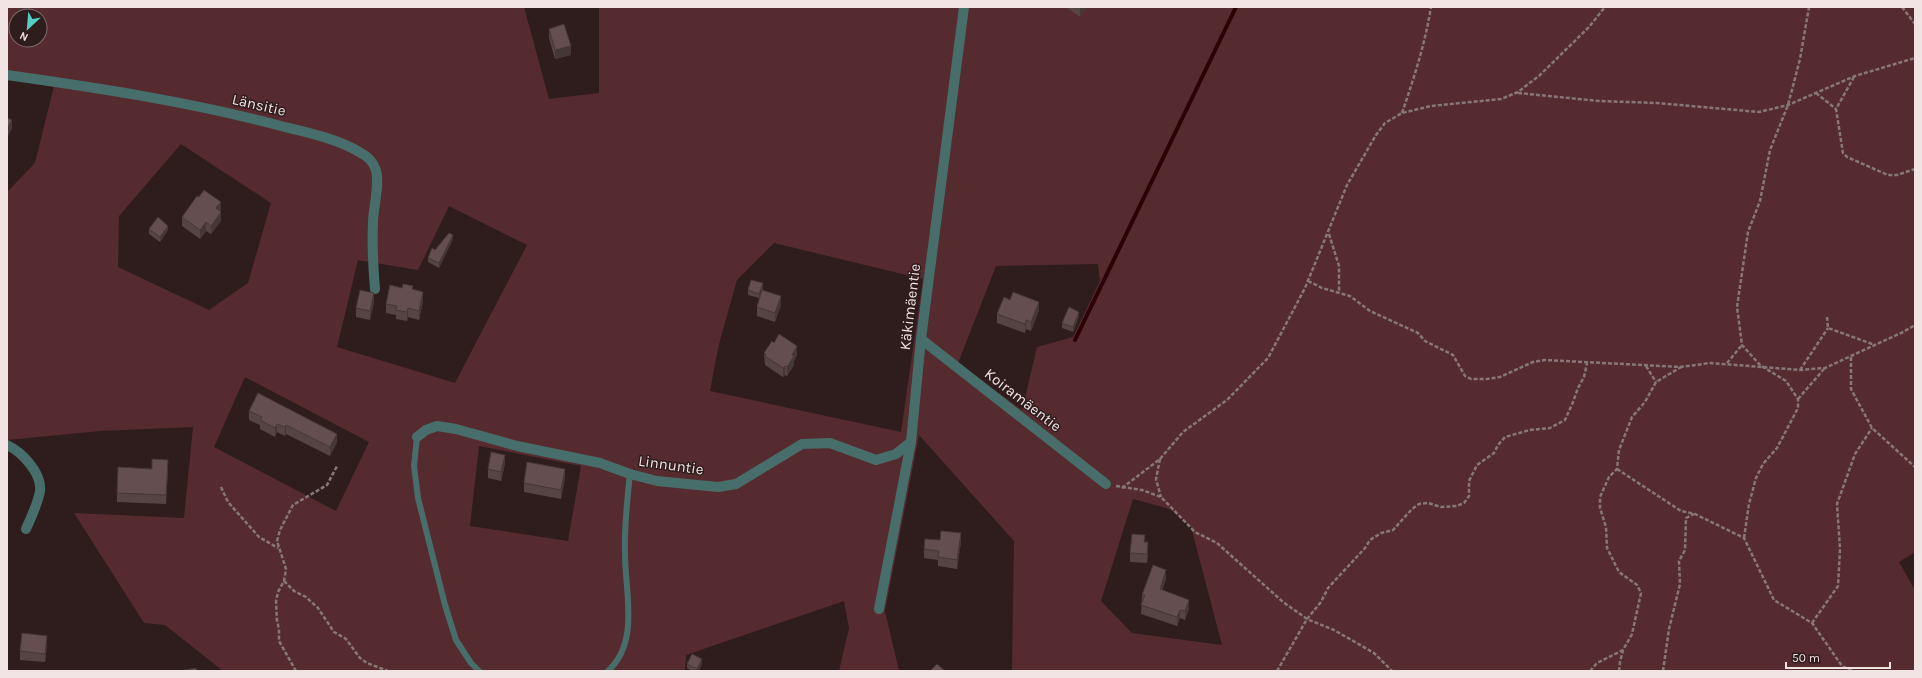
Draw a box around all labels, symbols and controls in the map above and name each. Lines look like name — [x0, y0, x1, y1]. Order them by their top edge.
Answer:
north arrow — [8, 8, 48, 48]
text: N — [17, 29, 30, 44]
street label: Länsitie — [230, 90, 288, 120]
street label: Käkimäentie — [896, 263, 924, 351]
street label: Koiramäentie — [981, 364, 1065, 436]
street label: Linnuntie — [637, 452, 705, 478]
scale bar — [1786, 644, 1890, 670]
text: 50 m — [1792, 651, 1820, 665]

